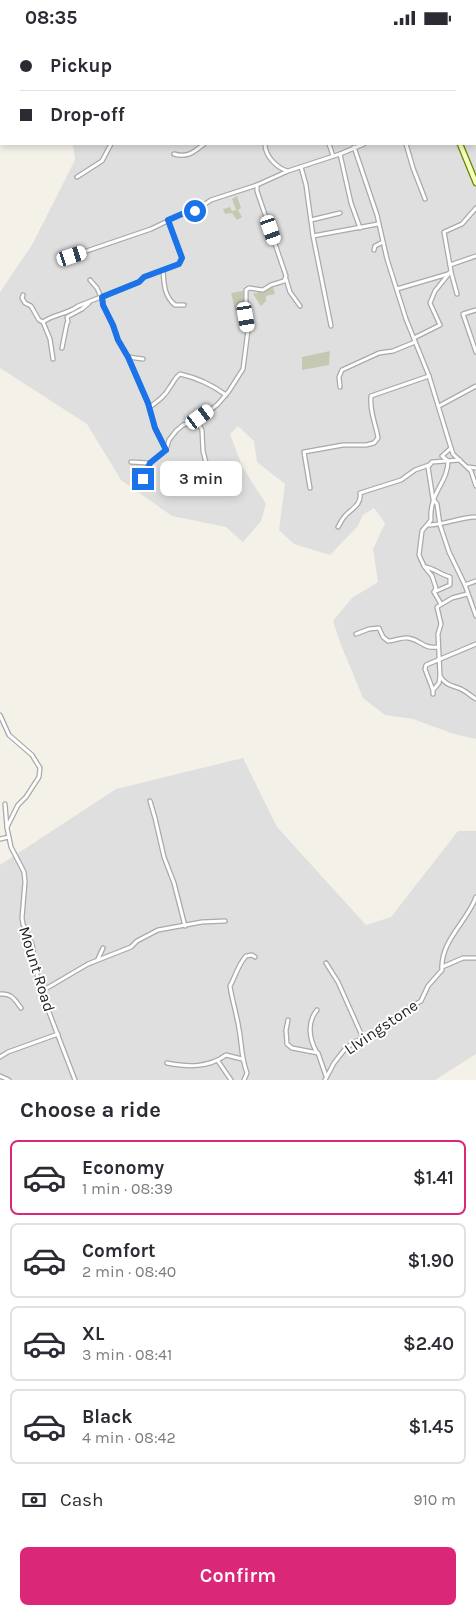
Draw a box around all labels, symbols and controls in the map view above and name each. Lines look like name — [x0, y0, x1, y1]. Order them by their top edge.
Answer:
text: 08:35 — [25, 7, 77, 29]
text: Pickup — [50, 55, 112, 77]
text: Drop-off — [50, 104, 125, 126]
route start — [184, 200, 206, 222]
car — [259, 213, 282, 247]
car — [55, 244, 88, 268]
car — [236, 301, 255, 333]
car — [183, 402, 216, 432]
callout: 3 min — [160, 461, 243, 497]
route end — [132, 468, 154, 490]
text: 3 min — [179, 469, 223, 488]
street label: Mount Road — [15, 924, 59, 1014]
street label: LIvingstone — [341, 995, 421, 1059]
text: Choose a ride — [20, 1097, 161, 1123]
icon: car — [22, 1155, 67, 1200]
text: Economy — [82, 1157, 164, 1179]
text: $1.41 — [413, 1167, 454, 1189]
text: 1 min · 08:39 — [82, 1179, 173, 1198]
icon: car — [22, 1238, 67, 1283]
text: Comfort — [82, 1240, 156, 1262]
text: $1.90 — [407, 1250, 454, 1272]
text: 2 min · 08:40 — [82, 1262, 176, 1281]
icon: car — [22, 1321, 67, 1366]
text: XL — [82, 1323, 104, 1345]
text: $2.40 — [403, 1333, 454, 1355]
text: 3 min · 08:41 — [82, 1345, 172, 1364]
icon: car — [22, 1404, 67, 1449]
text: Black — [82, 1406, 133, 1428]
text: $1.45 — [409, 1416, 454, 1438]
text: 4 min · 08:42 — [82, 1428, 176, 1447]
icon: cash — [20, 1486, 48, 1514]
text: Cash — [60, 1489, 104, 1511]
text: 910 m — [413, 1490, 456, 1509]
button: Confirm — [20, 1547, 456, 1605]

